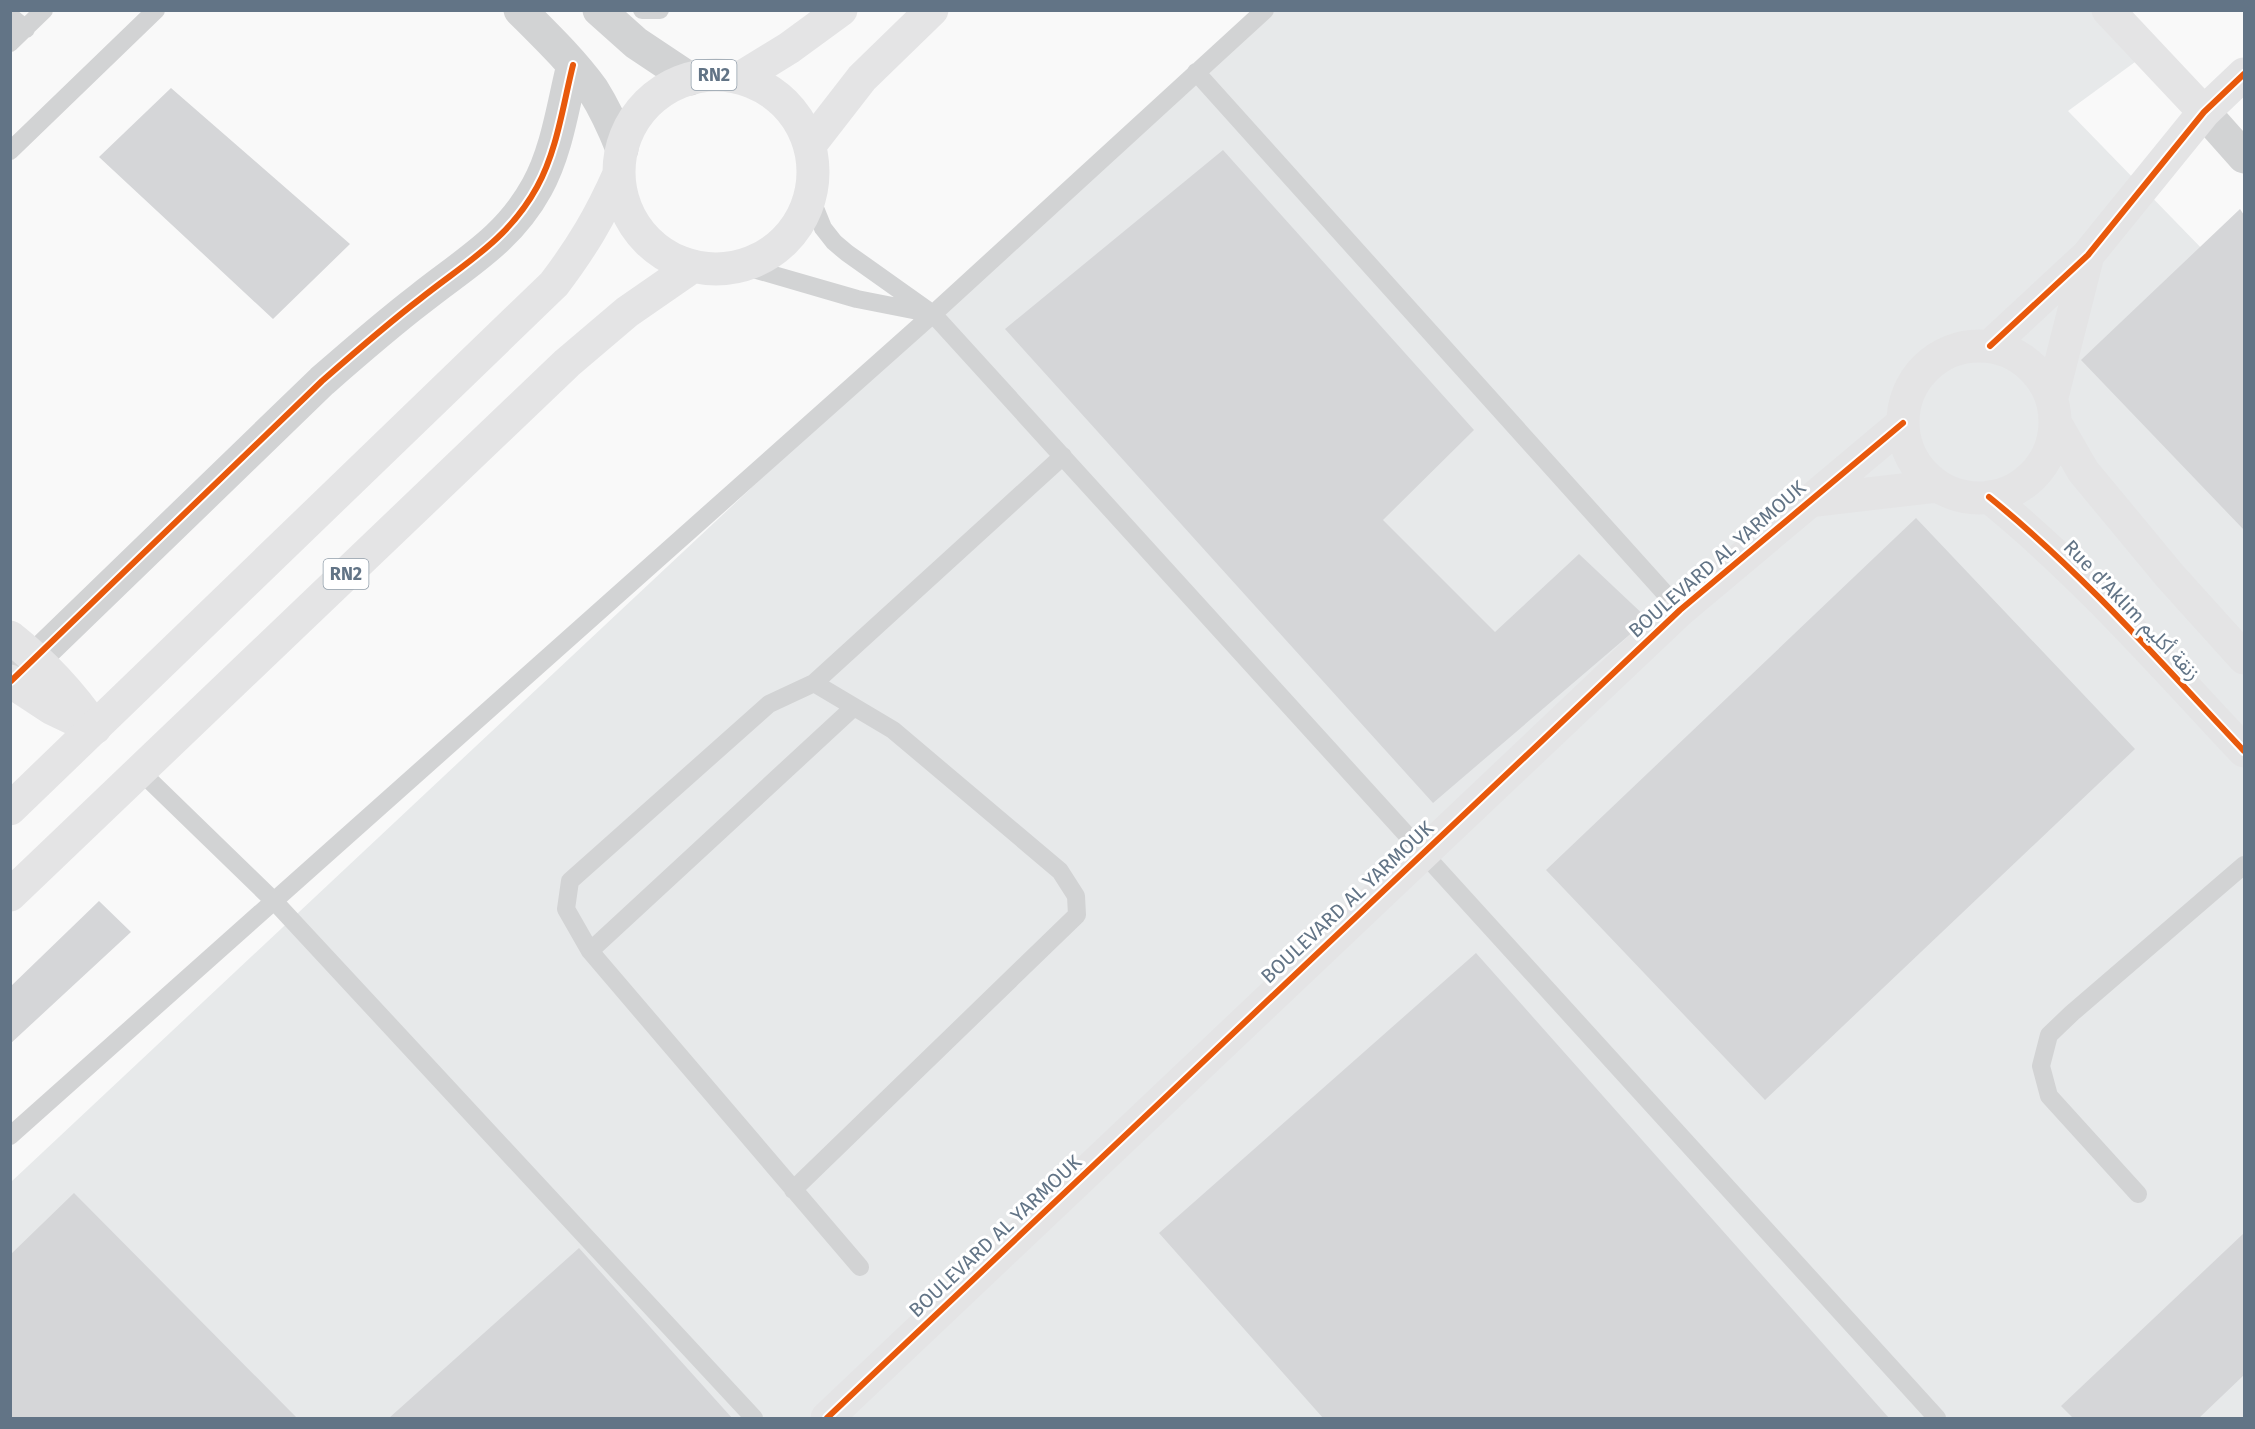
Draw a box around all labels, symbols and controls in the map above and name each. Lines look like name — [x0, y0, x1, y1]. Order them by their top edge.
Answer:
road number: RN2 — [692, 60, 736, 90]
street label: BOULEVARD AL YARMOUK — [1623, 475, 1811, 643]
street label: Rue d’Aklim زنقة أكليم — [2057, 535, 2205, 687]
road number: RN2 — [324, 559, 368, 589]
street label: BOULEVARD AL YARMOUK — [1256, 816, 1438, 988]
street label: BOULEVARD AL YARMOUK — [904, 1150, 1086, 1322]

